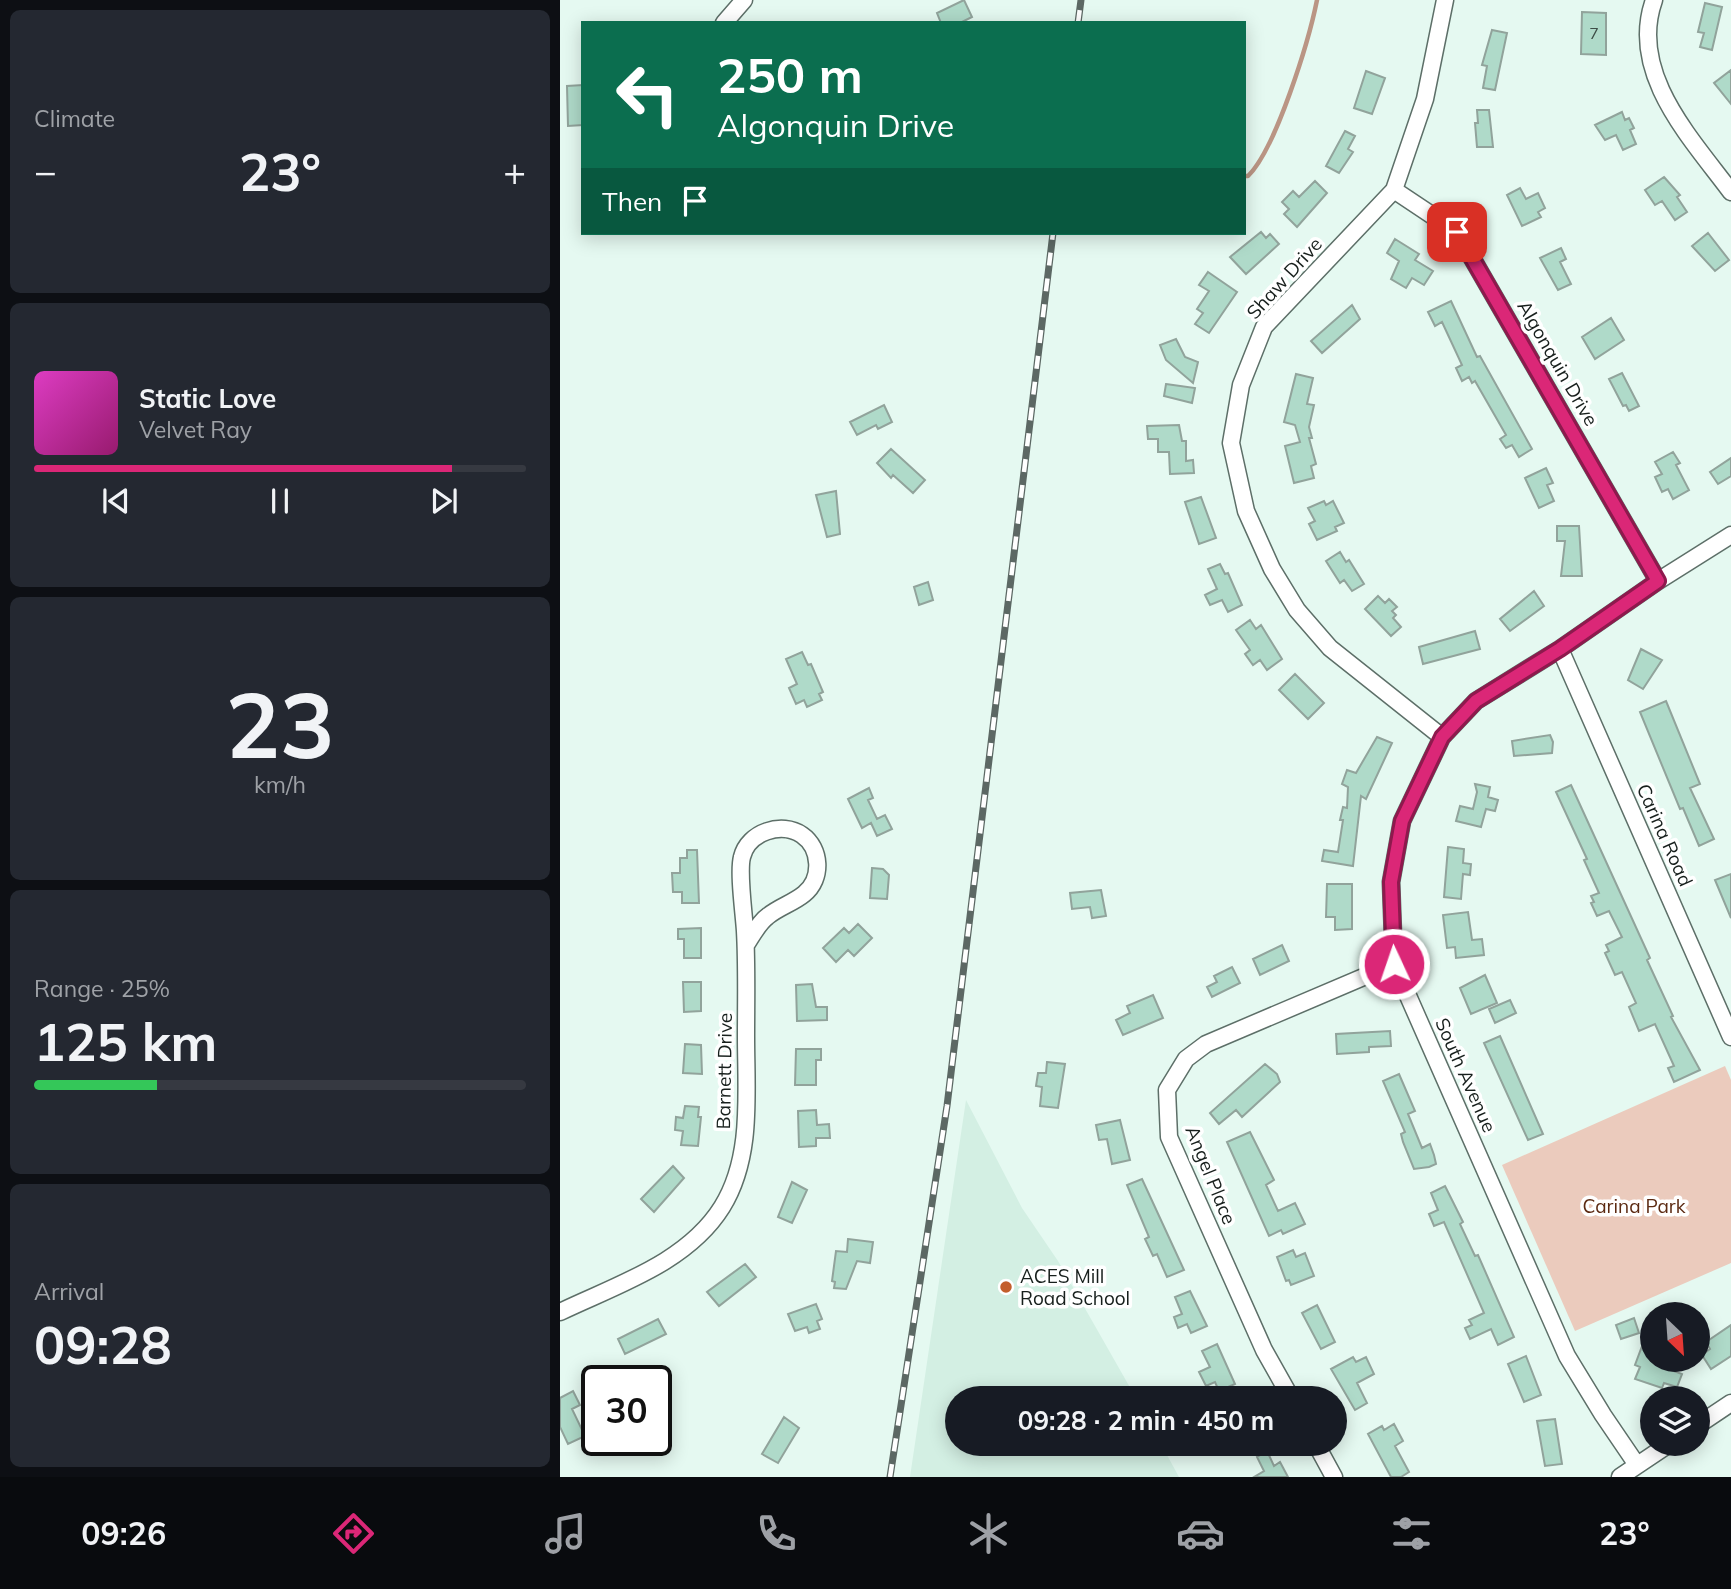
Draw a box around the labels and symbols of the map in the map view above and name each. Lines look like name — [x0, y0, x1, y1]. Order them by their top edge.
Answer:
house number: 7 — [1589, 23, 1599, 43]
pin — [1427, 202, 1487, 262]
street label: Shaw Drive — [1241, 232, 1327, 324]
street label: Algonquin Drive — [1512, 296, 1604, 430]
street label: Carina Road — [1632, 780, 1698, 890]
position arrow — [1357, 927, 1431, 1001]
street label: Barnett Drive — [711, 1013, 737, 1129]
street label: South Avenue — [1430, 1014, 1502, 1136]
street label: Angel Place — [1180, 1122, 1242, 1228]
park label: Carina Park — [1583, 1194, 1686, 1218]
place label: ACES Mill Road School — [1020, 1264, 1130, 1310]
marker: ACES Mill Road School — [998, 1279, 1014, 1295]
north arrow — [1640, 1302, 1710, 1372]
speed limit sign: 30 — [581, 1365, 672, 1456]

